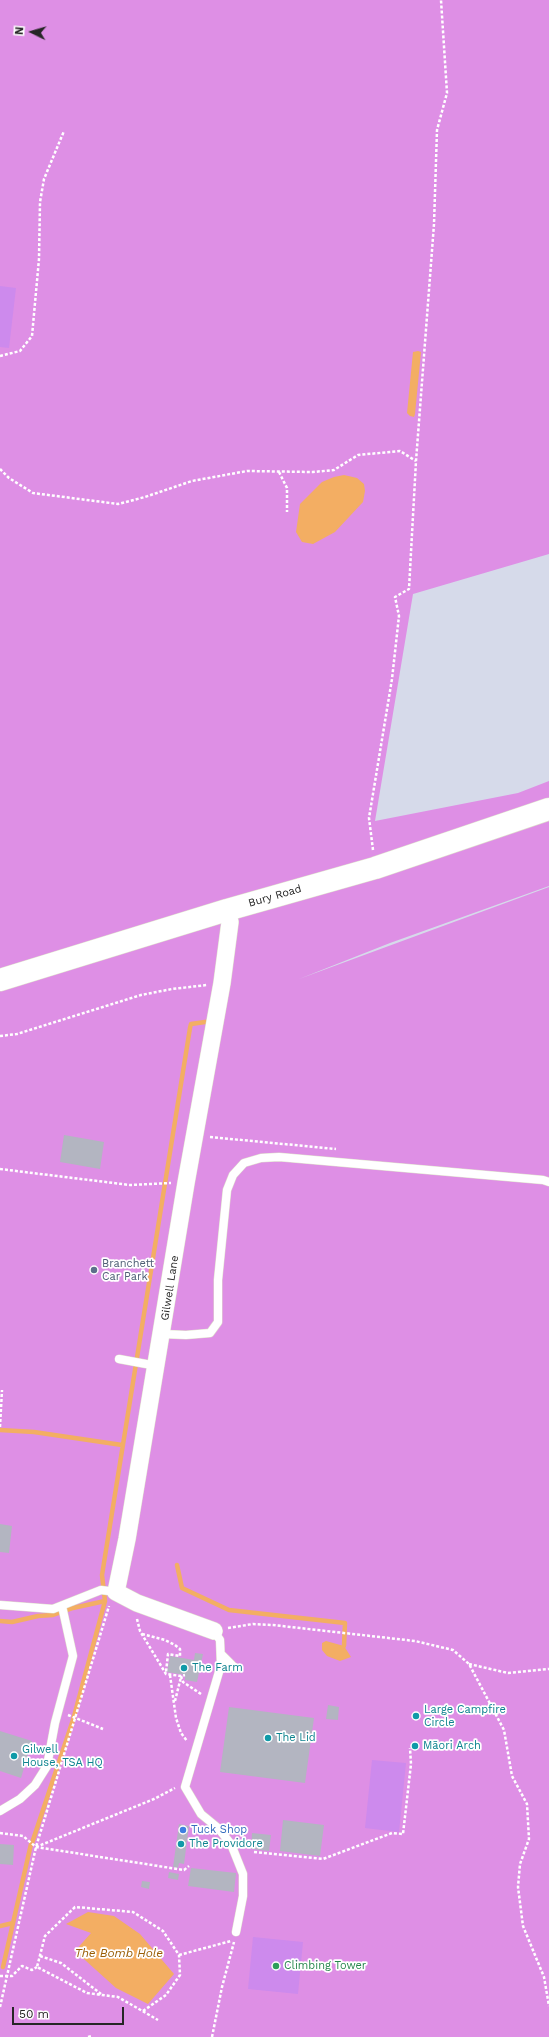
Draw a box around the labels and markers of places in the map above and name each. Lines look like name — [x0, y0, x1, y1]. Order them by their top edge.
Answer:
place label: Branchett Car Park — [102, 1257, 154, 1283]
marker: Branchett Car Park — [89, 1265, 99, 1275]
place label: The Farm — [192, 1661, 243, 1675]
marker: The Farm — [179, 1663, 189, 1673]
place label: Large Campfire Circle — [424, 1703, 506, 1729]
marker: Large Campfire Circle — [411, 1711, 421, 1721]
place label: The Lid — [276, 1731, 316, 1745]
marker: The Lid — [263, 1733, 273, 1743]
place label: Māori Arch — [423, 1739, 481, 1753]
marker: Māori Arch — [410, 1741, 420, 1751]
place label: Gilwell House, TSA HQ — [22, 1743, 103, 1769]
marker: Gilwell House, TSA HQ — [9, 1751, 19, 1761]
place label: Tuck Shop — [191, 1823, 247, 1837]
marker: Tuck Shop — [178, 1825, 188, 1835]
place label: The Providore — [189, 1837, 263, 1851]
marker: The Providore — [176, 1839, 186, 1849]
place label: Climbing Tower — [284, 1959, 366, 1973]
marker: Climbing Tower — [271, 1961, 281, 1971]

